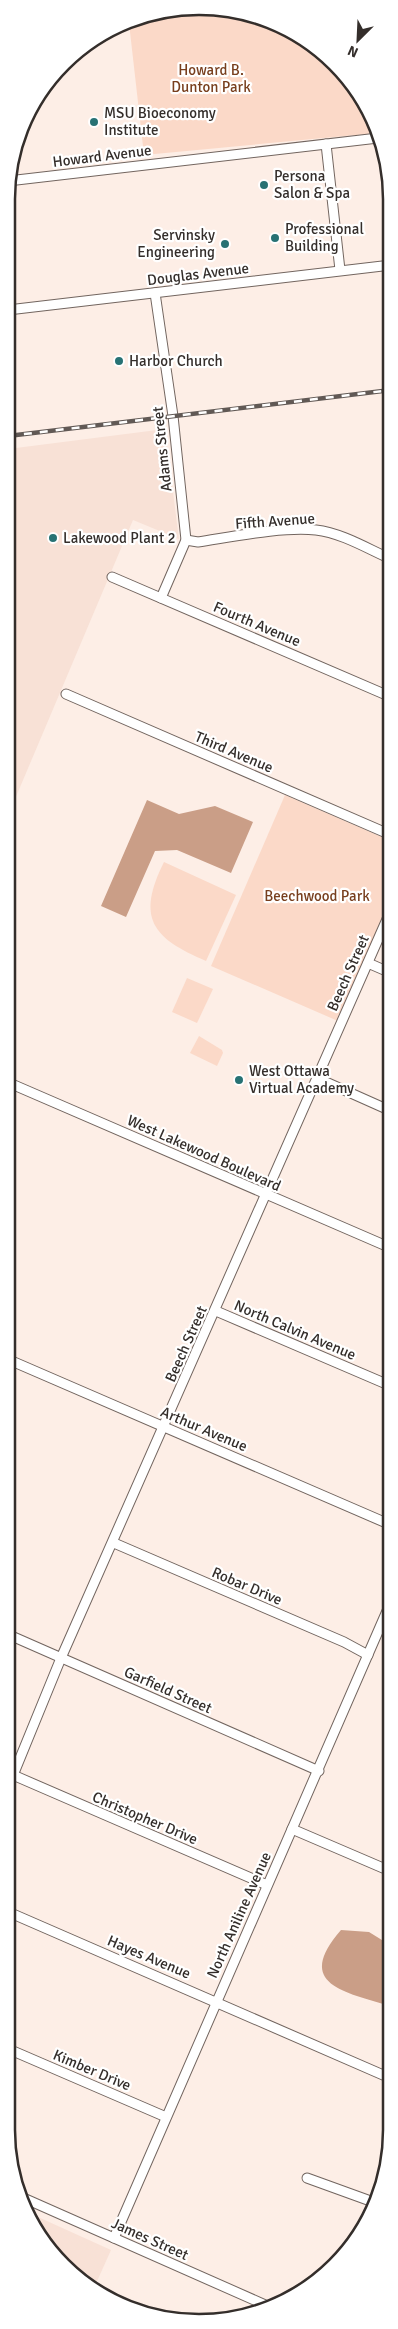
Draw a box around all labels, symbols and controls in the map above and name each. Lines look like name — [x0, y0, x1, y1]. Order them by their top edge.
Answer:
north arrow — [333, 15, 383, 65]
text: N — [345, 42, 361, 61]
park label: Howard B. Dunton Park — [171, 61, 251, 96]
place label: MSU Bioeconomy Institute — [104, 104, 216, 139]
marker: MSU Bioeconomy Institute — [88, 116, 100, 128]
street label: Howard Avenue — [51, 141, 153, 171]
place label: Persona Salon & Spa — [274, 167, 350, 202]
marker: Persona Salon & Spa — [258, 179, 270, 191]
place label: Professional Building — [285, 220, 364, 255]
place label: Servinsky Engineering — [137, 226, 215, 261]
marker: Professional Building — [269, 232, 281, 244]
marker: Servinsky Engineering — [219, 238, 231, 250]
street label: Douglas Avenue — [146, 259, 250, 289]
place label: Harbor Church — [129, 352, 223, 370]
marker: Harbor Church — [113, 355, 125, 367]
street label: Adams Street — [149, 406, 175, 492]
street label: Fifth Avenue — [234, 509, 316, 533]
place label: Lakewood Plant 2 — [63, 529, 176, 547]
marker: Lakewood Plant 2 — [47, 532, 59, 544]
street label: Fourth Avenue — [211, 598, 303, 650]
street label: Third Avenue — [192, 727, 276, 777]
park label: Beechwood Park — [264, 887, 370, 905]
street label: Beech Street — [323, 932, 373, 1014]
place label: West Ottawa Virtual Academy — [249, 1062, 354, 1097]
marker: West Ottawa Virtual Academy — [233, 1074, 245, 1086]
street label: West Lakewood Boulevard — [124, 1111, 284, 1195]
street label: North Calvin Avenue — [231, 1296, 359, 1364]
street label: Beech Street — [161, 1303, 211, 1385]
street label: Arthur Avenue — [158, 1403, 250, 1455]
street label: Robar Drive — [209, 1563, 285, 1609]
street label: Garfield Street — [121, 1663, 215, 1717]
street label: Christopher Drive — [90, 1788, 200, 1848]
street label: North Aniline Avenue — [203, 1849, 275, 1981]
street label: Hayes Avenue — [105, 1931, 193, 1983]
street label: Kimber Drive — [50, 2046, 134, 2094]
street label: James Street — [109, 2214, 191, 2264]

